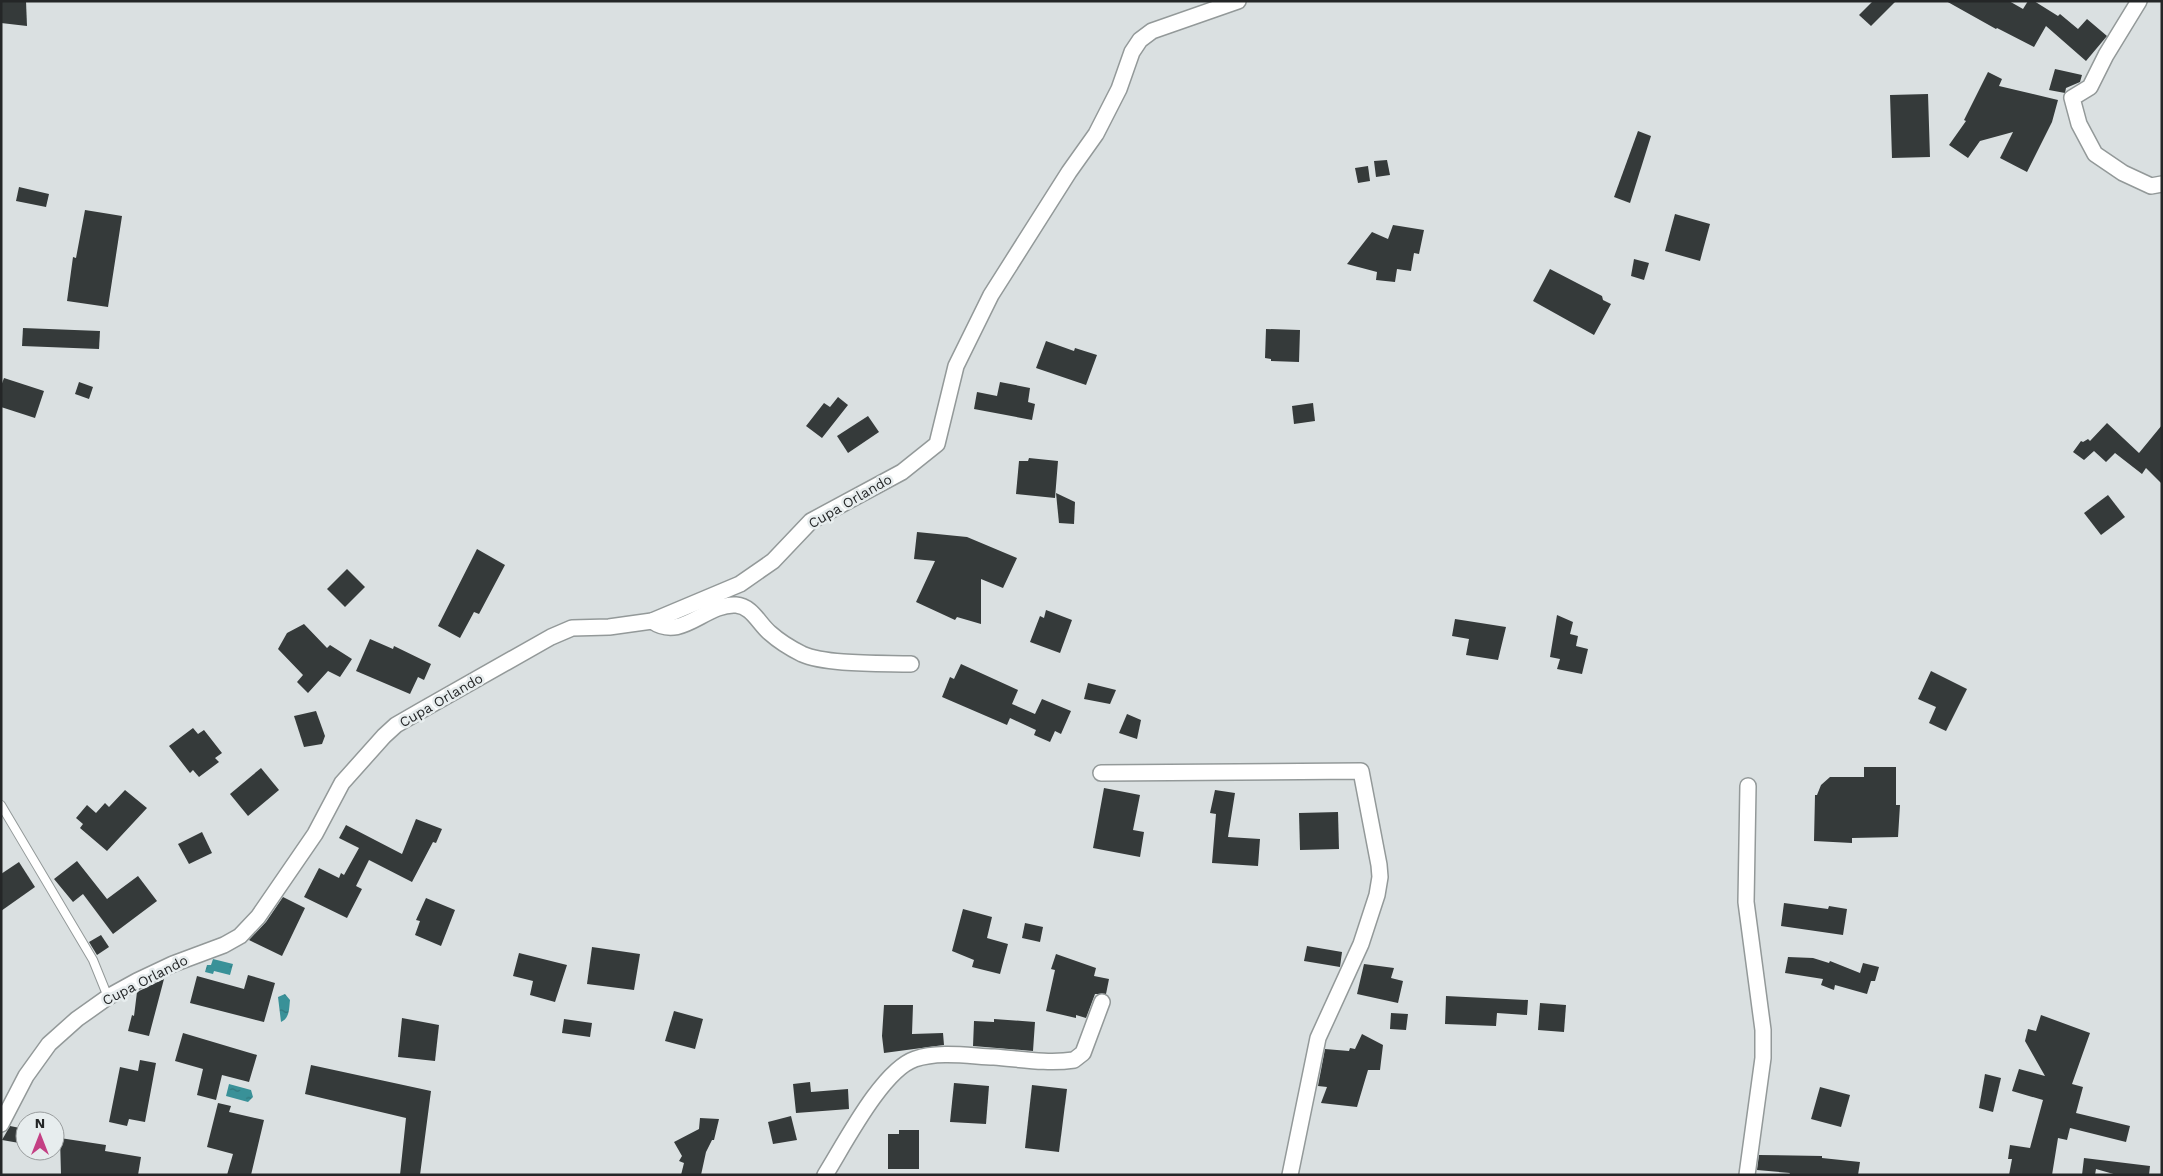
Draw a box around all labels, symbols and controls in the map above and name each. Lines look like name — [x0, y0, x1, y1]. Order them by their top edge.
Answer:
street label: Cupa Orlando — [805, 471, 895, 531]
street label: Cupa Orlando — [396, 670, 486, 730]
street label: Cupa Orlando — [100, 952, 190, 1008]
north arrow — [15, 1111, 65, 1161]
text: N — [35, 1115, 45, 1131]

